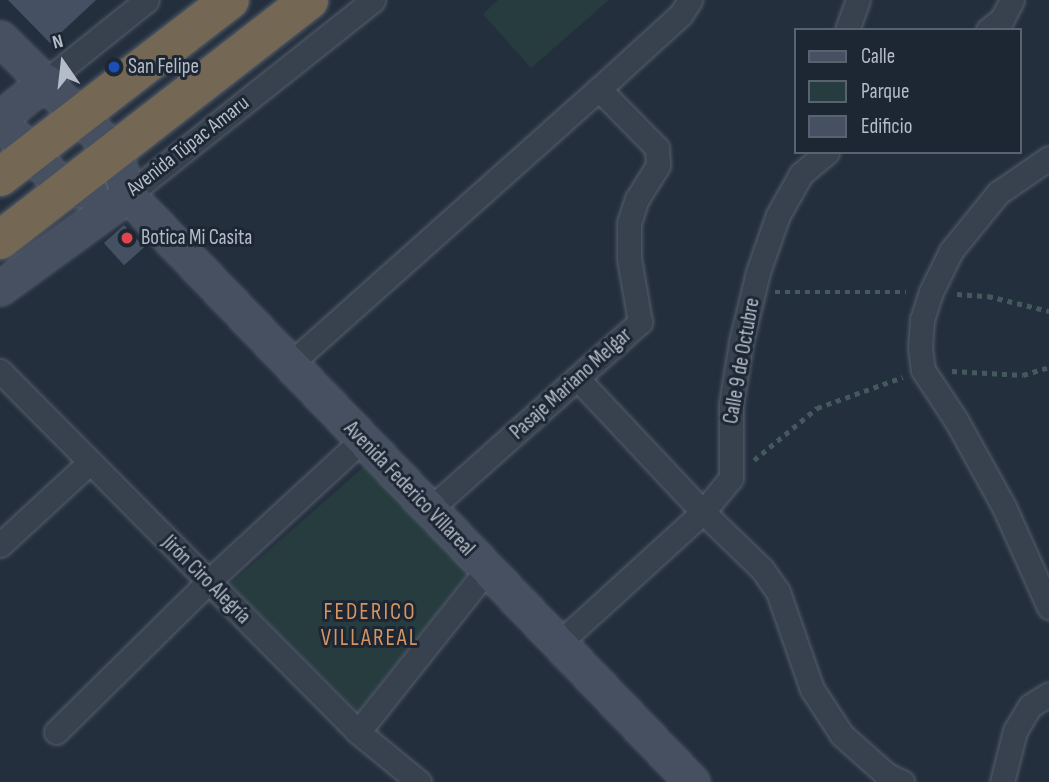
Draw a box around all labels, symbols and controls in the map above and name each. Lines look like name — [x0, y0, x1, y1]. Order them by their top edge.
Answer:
north arrow — [28, 28, 98, 98]
legend — [794, 28, 1021, 154]
text: N — [50, 30, 66, 55]
text: Calle — [861, 44, 895, 69]
place label: San Felipe — [128, 54, 199, 80]
marker: San Felipe — [106, 59, 122, 75]
text: Parque — [861, 79, 909, 104]
street label: Avenida Túpac Amaru — [122, 90, 254, 202]
text: Edificio — [861, 114, 912, 139]
place label: Botica Mi Casita — [141, 225, 252, 251]
marker: Botica Mi Casita — [119, 230, 135, 246]
street label: Calle 9 de Octubre — [719, 296, 765, 426]
street label: Pasaje Mariano Melgar — [505, 323, 637, 445]
street label: Avenida Federico Villareal — [338, 417, 480, 561]
street label: Jirón Ciro Alegría — [157, 531, 255, 629]
district label: FEDERICO VILLAREAL — [322, 598, 418, 652]

